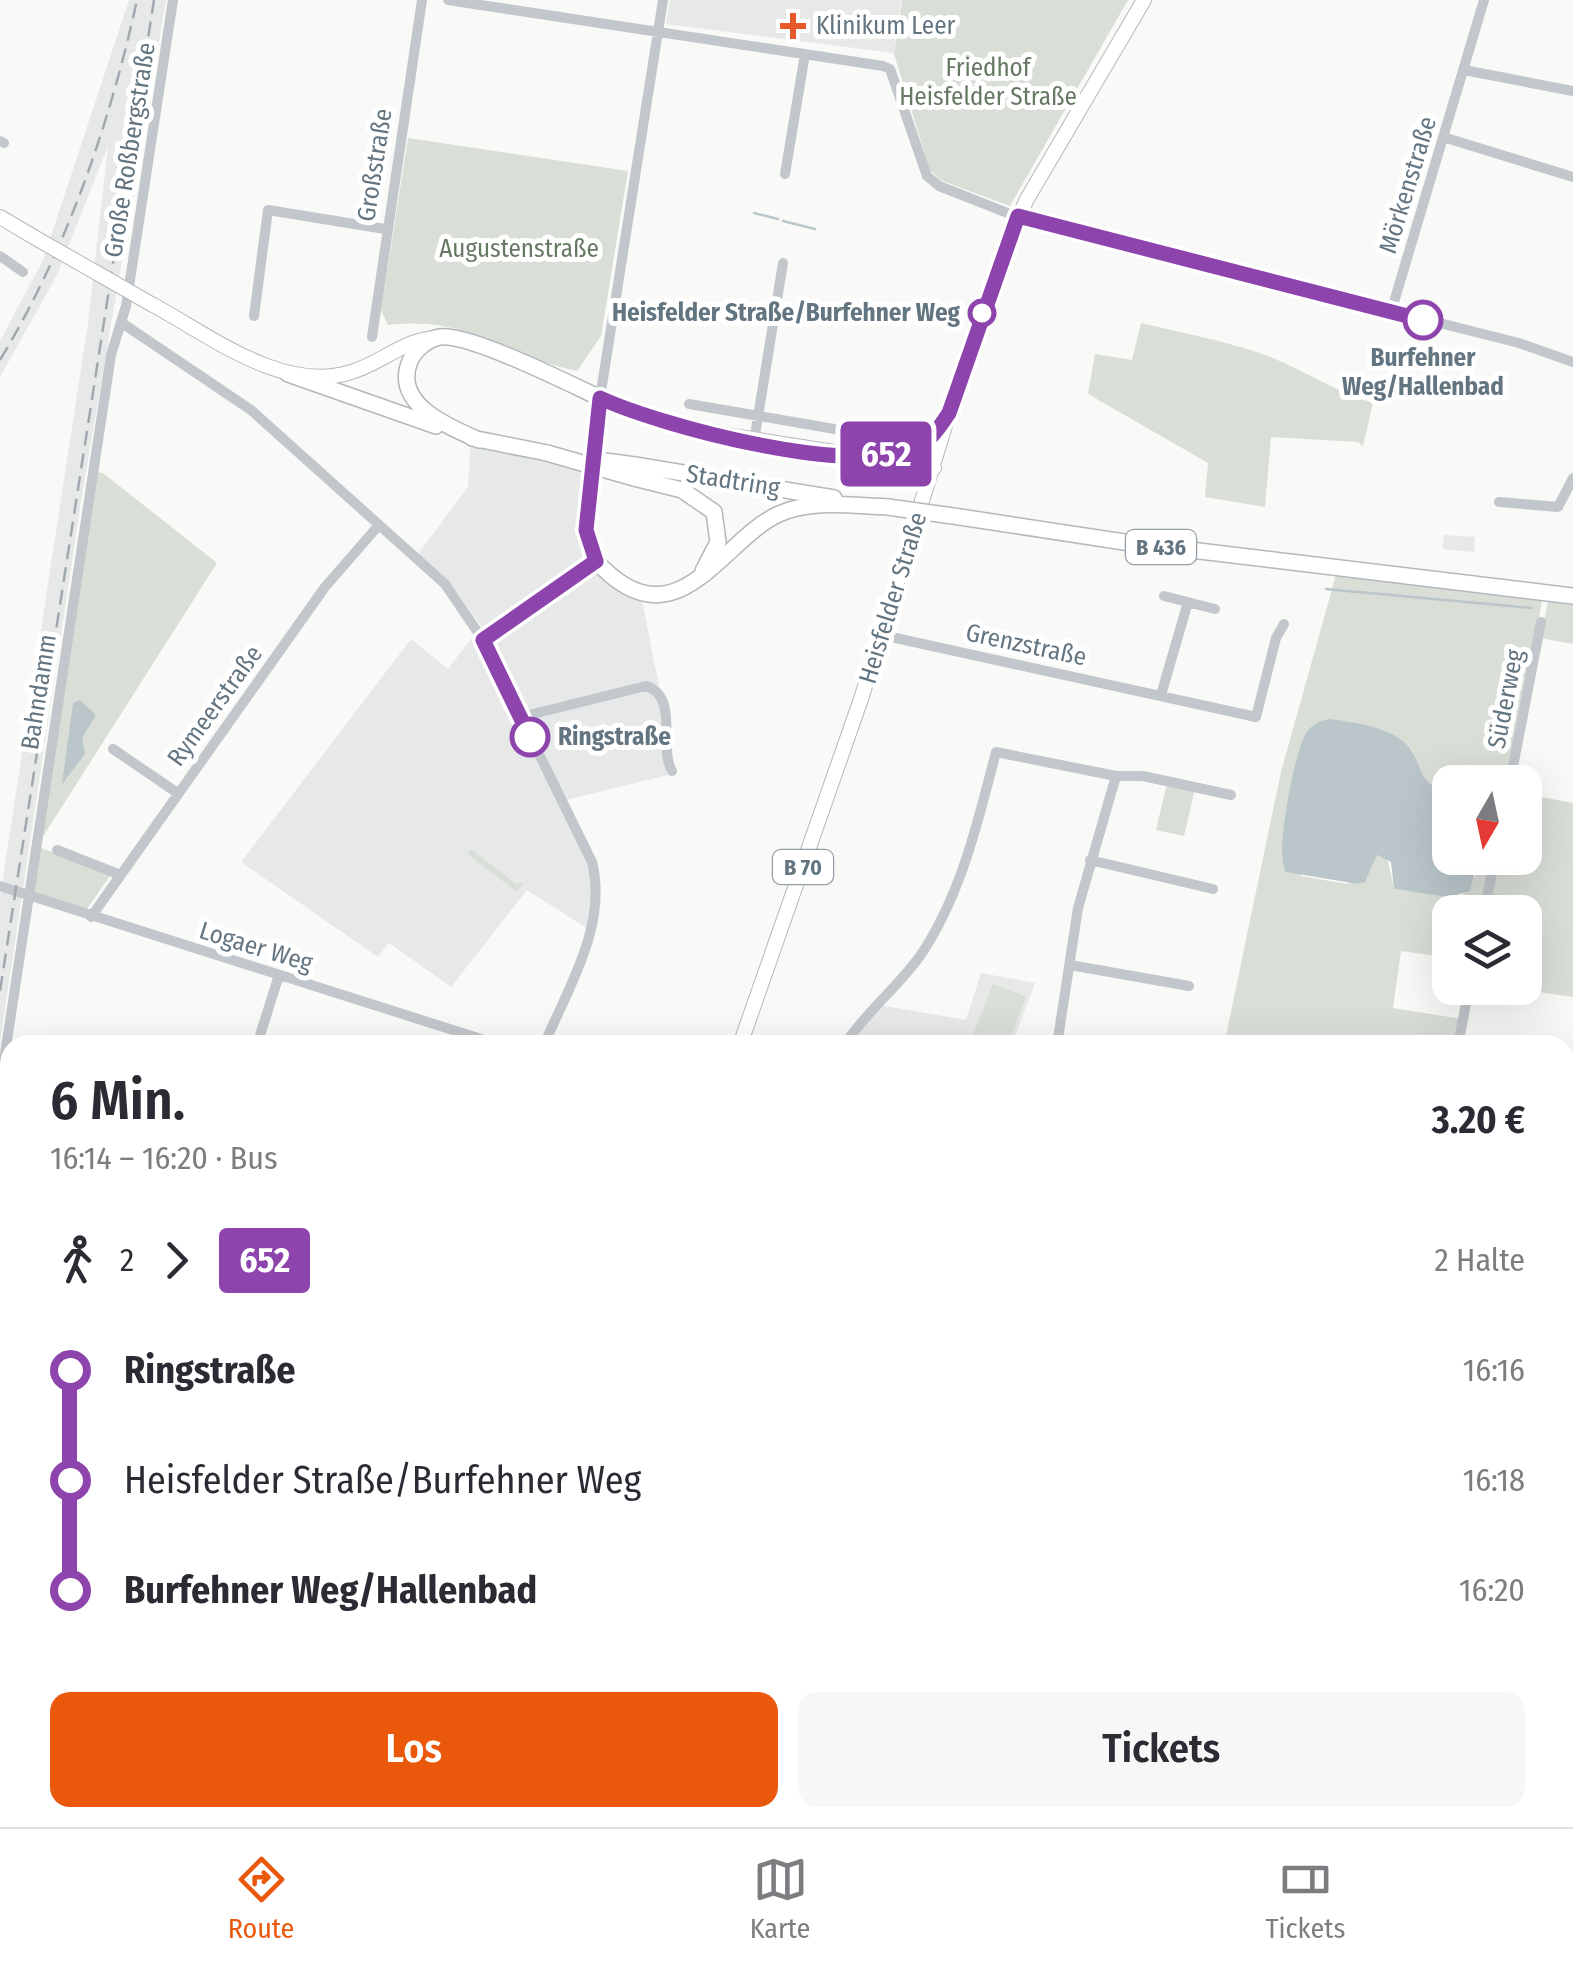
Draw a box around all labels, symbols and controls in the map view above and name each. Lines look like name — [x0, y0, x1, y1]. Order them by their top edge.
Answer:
place label: Klinikum Leer — [816, 11, 955, 41]
marker: Klinikum Leer — [780, 13, 806, 39]
street label: Große Roßbergstraße — [98, 40, 162, 260]
park label: Friedhof Heisfelder Straße — [899, 53, 1077, 112]
street label: Großstraße — [351, 107, 399, 223]
street label: Mörkenstraße — [1373, 113, 1443, 257]
park label: Augustenstraße — [439, 234, 599, 264]
place label: Heisfelder Straße/Burfehner Weg — [612, 298, 961, 328]
marker: Heisfelder Straße/Burfehner Weg — [969, 300, 995, 326]
marker: Burfehner Weg/Hallenbad — [1404, 301, 1442, 339]
place label: Burfehner Weg/Hallenbad — [1342, 343, 1504, 402]
line badge: 652 — [828, 422, 944, 486]
text: 652 — [860, 433, 912, 475]
street label: Stadtring — [684, 459, 782, 503]
street label: Heisfelder Straße — [853, 509, 933, 687]
road number: B 436 — [1126, 530, 1196, 564]
street label: Grenzstraße — [963, 618, 1089, 672]
street label: Bahndamm — [15, 632, 63, 752]
street label: Rymeerstraße — [161, 640, 269, 772]
street label: Süderweg — [1482, 647, 1530, 751]
marker: Ringstraße — [511, 718, 549, 756]
place label: Ringstraße — [558, 722, 671, 752]
north arrow — [1432, 765, 1542, 875]
map controls — [1432, 765, 1542, 1005]
road number: B 70 — [773, 850, 833, 884]
button: layers — [1432, 895, 1542, 1005]
street label: Logaer Weg — [196, 916, 316, 978]
text: 6 Min. — [50, 1068, 185, 1134]
text: 3.20 € — [1432, 1097, 1525, 1143]
text: 16:14 – 16:20 · Bus — [50, 1139, 278, 1177]
icon: walk — [50, 1233, 105, 1288]
icon: forward — [149, 1233, 204, 1288]
text: 652 — [239, 1239, 290, 1281]
text: 2 — [120, 1241, 134, 1279]
text: 2 Halte — [1434, 1241, 1525, 1279]
text: Ringstraße — [124, 1347, 296, 1393]
text: 16:16 — [1463, 1351, 1525, 1389]
text: Heisfelder Straße/Burfehner Weg — [124, 1457, 641, 1503]
text: 16:18 — [1463, 1461, 1525, 1499]
text: Burfehner Weg/Hallenbad — [124, 1567, 537, 1613]
text: 16:20 — [1459, 1571, 1525, 1609]
button: Los — [50, 1692, 778, 1807]
button: Tickets — [798, 1692, 1525, 1807]
tab: Route — [228, 1852, 294, 1945]
tab: Karte — [750, 1852, 810, 1945]
tab: Tickets — [1266, 1852, 1345, 1945]

